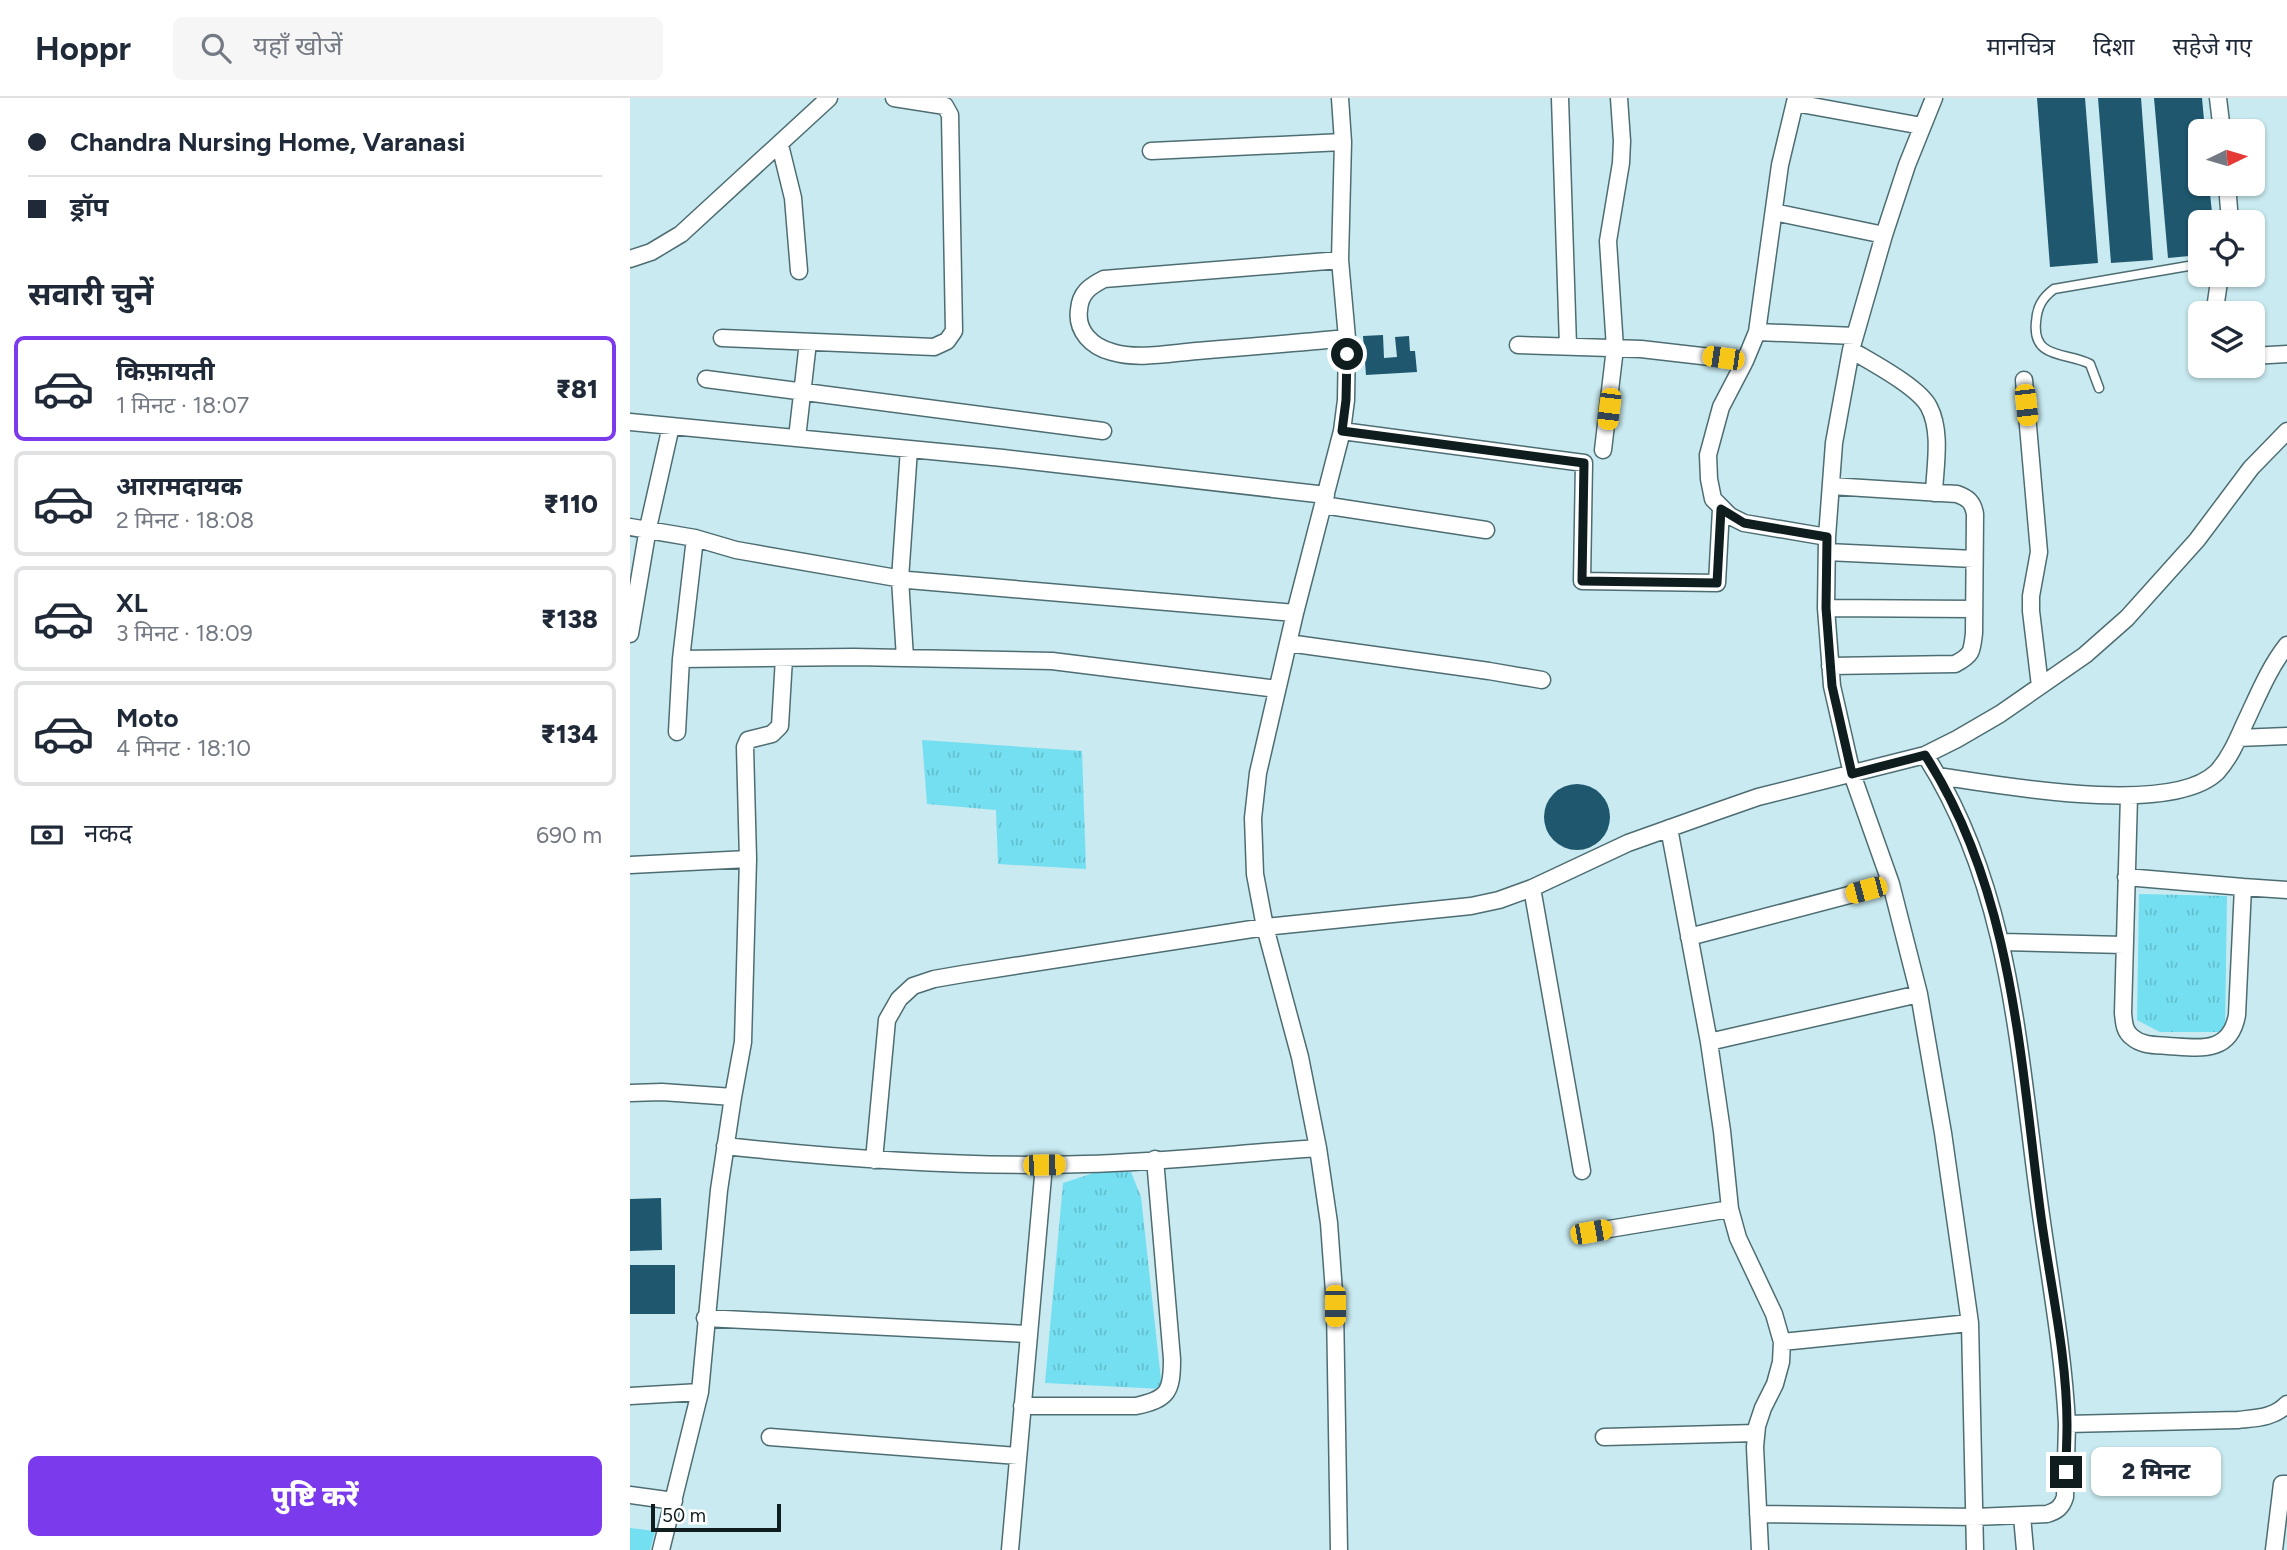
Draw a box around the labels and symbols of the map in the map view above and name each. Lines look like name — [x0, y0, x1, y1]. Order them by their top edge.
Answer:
north arrow — [2188, 119, 2264, 196]
route start — [1331, 338, 1363, 370]
car — [1701, 345, 1746, 371]
car — [2014, 383, 2039, 427]
car — [1597, 387, 1622, 431]
car — [1843, 874, 1890, 906]
car — [1023, 1154, 1066, 1176]
car — [1569, 1218, 1614, 1246]
car — [1325, 1285, 1346, 1327]
callout: 2 मिनट — [2090, 1448, 2220, 1496]
route end — [2050, 1456, 2082, 1488]
scale bar — [651, 1501, 780, 1533]

